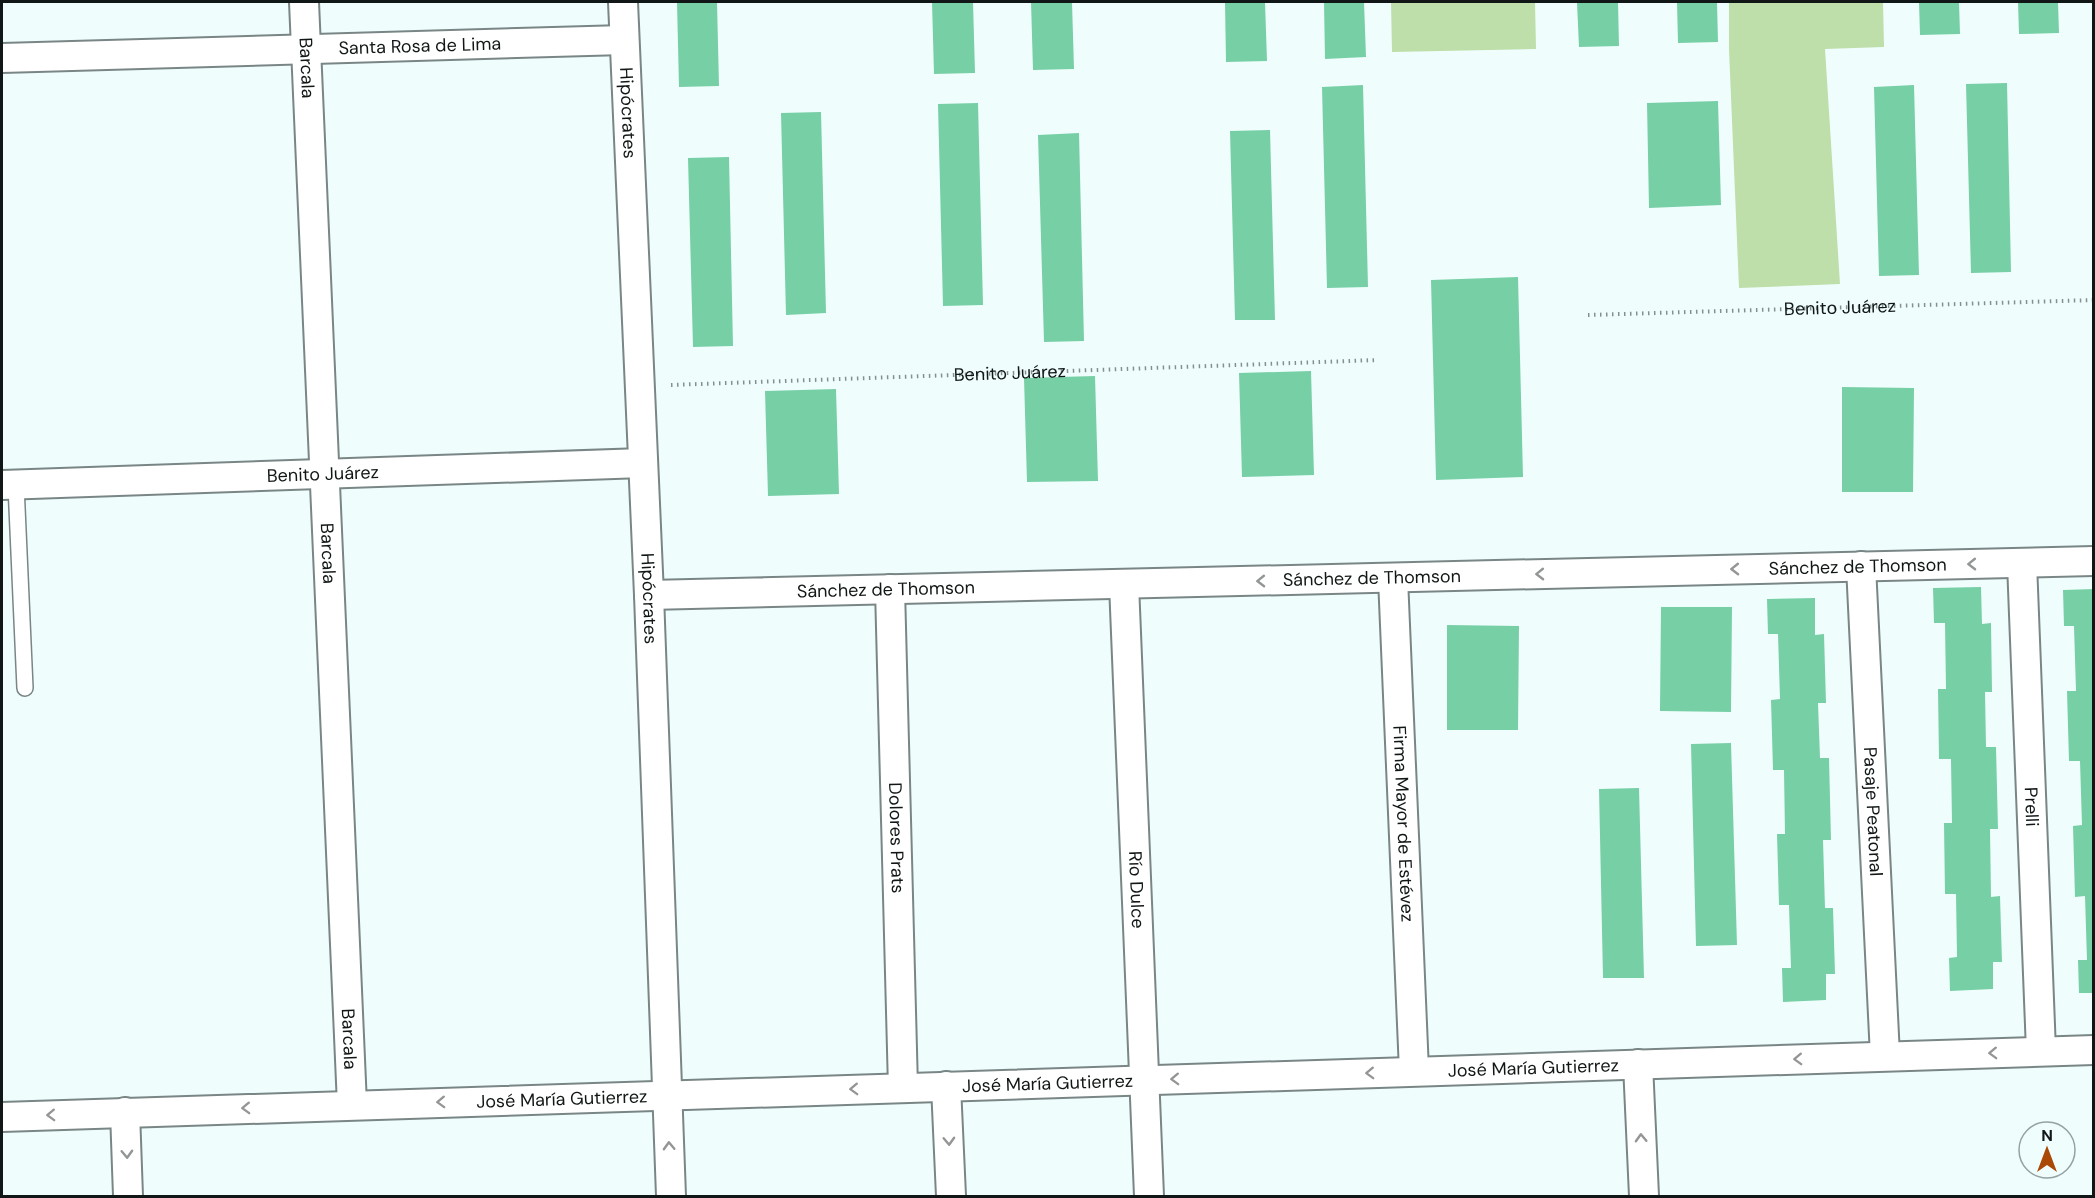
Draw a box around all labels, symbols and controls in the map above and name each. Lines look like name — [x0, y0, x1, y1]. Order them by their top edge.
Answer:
street label: Santa Rosa de Lima — [338, 32, 502, 60]
street label: Barcala — [294, 37, 320, 99]
street label: Hipócrates — [614, 67, 642, 159]
street label: Benito Juárez — [1784, 294, 1896, 321]
street label: Benito Juárez — [953, 359, 1066, 387]
street label: Benito Juárez — [266, 460, 379, 488]
street label: Barcala — [315, 523, 341, 584]
street label: Hipócrates — [635, 552, 663, 644]
street label: Sánchez de Thomson — [1768, 552, 1947, 581]
one-way arrow — [1968, 557, 1977, 570]
one-way arrow — [1731, 563, 1740, 575]
street label: Sánchez de Thomson — [1282, 564, 1461, 592]
one-way arrow — [1536, 568, 1545, 580]
street label: Sánchez de Thomson — [797, 575, 975, 604]
one-way arrow — [1257, 575, 1266, 587]
street label: Firma Mayor de Estévez — [1387, 725, 1420, 923]
street label: Pasaje Peatonal — [1858, 746, 1888, 877]
street label: Dolores Prats — [883, 782, 910, 894]
street label: Prelli — [2019, 787, 2044, 827]
street label: Río Dulce — [1123, 851, 1150, 929]
street label: Barcala — [336, 1008, 362, 1070]
one-way arrow — [1989, 1046, 1998, 1059]
street label: José María Gutierrez — [1447, 1053, 1619, 1083]
one-way arrow — [1794, 1053, 1803, 1065]
one-way arrow — [1365, 1066, 1374, 1079]
street label: José María Gutierrez — [962, 1069, 1133, 1098]
one-way arrow — [1170, 1073, 1179, 1085]
one-way arrow — [850, 1083, 859, 1095]
street label: José María Gutierrez — [476, 1084, 648, 1114]
one-way arrow — [436, 1095, 445, 1108]
one-way arrow — [241, 1102, 250, 1114]
one-way arrow — [46, 1109, 55, 1121]
north arrow — [2017, 1120, 2077, 1180]
text: N — [2041, 1125, 2053, 1146]
one-way arrow — [1635, 1134, 1648, 1143]
one-way arrow — [942, 1137, 955, 1146]
one-way arrow — [663, 1141, 675, 1150]
one-way arrow — [120, 1150, 133, 1159]

